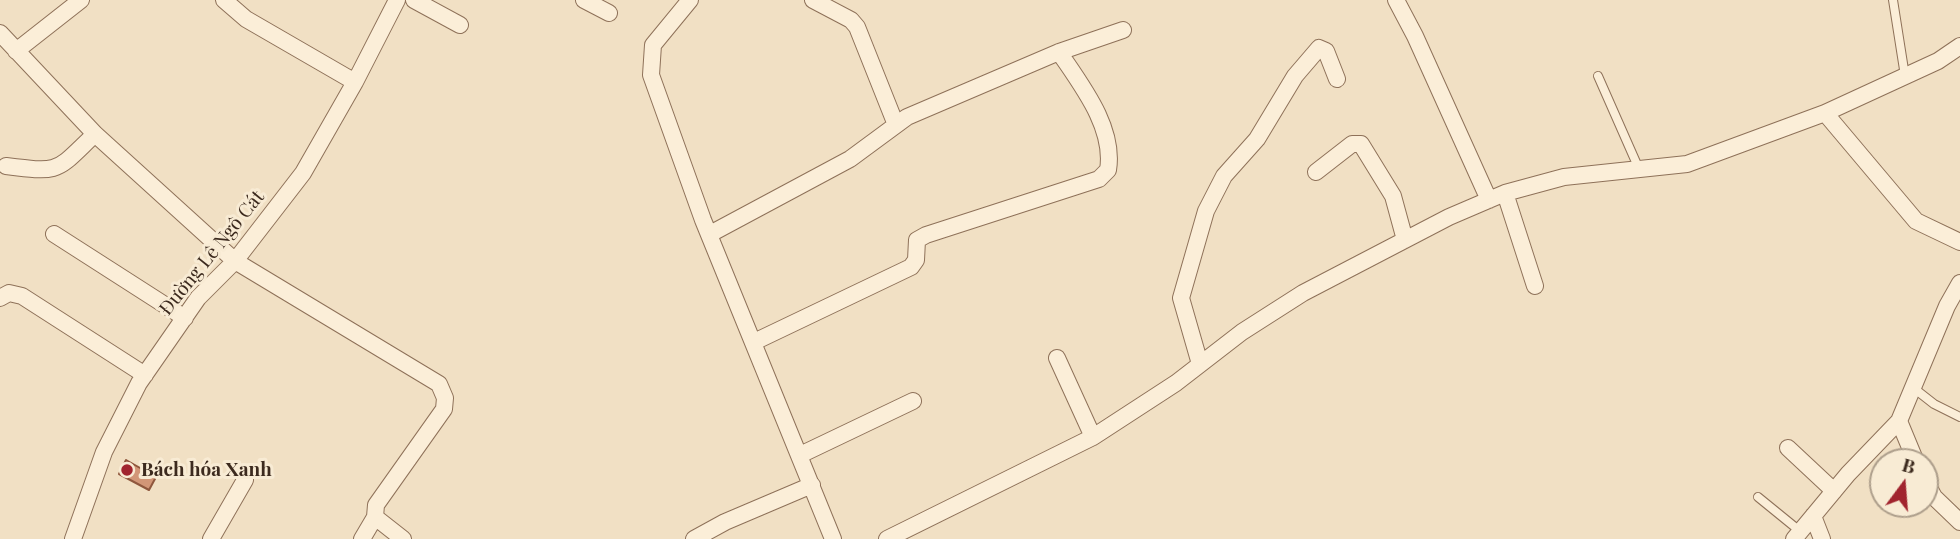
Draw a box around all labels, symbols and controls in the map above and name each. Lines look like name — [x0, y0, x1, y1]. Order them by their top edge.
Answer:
street label: Đường Lê Ngô Cát — [155, 186, 269, 320]
north arrow — [1869, 448, 1939, 518]
text: B — [1900, 450, 1919, 479]
place label: Bách hóa Xanh — [141, 459, 272, 481]
marker: Bách hóa Xanh — [119, 462, 135, 478]

